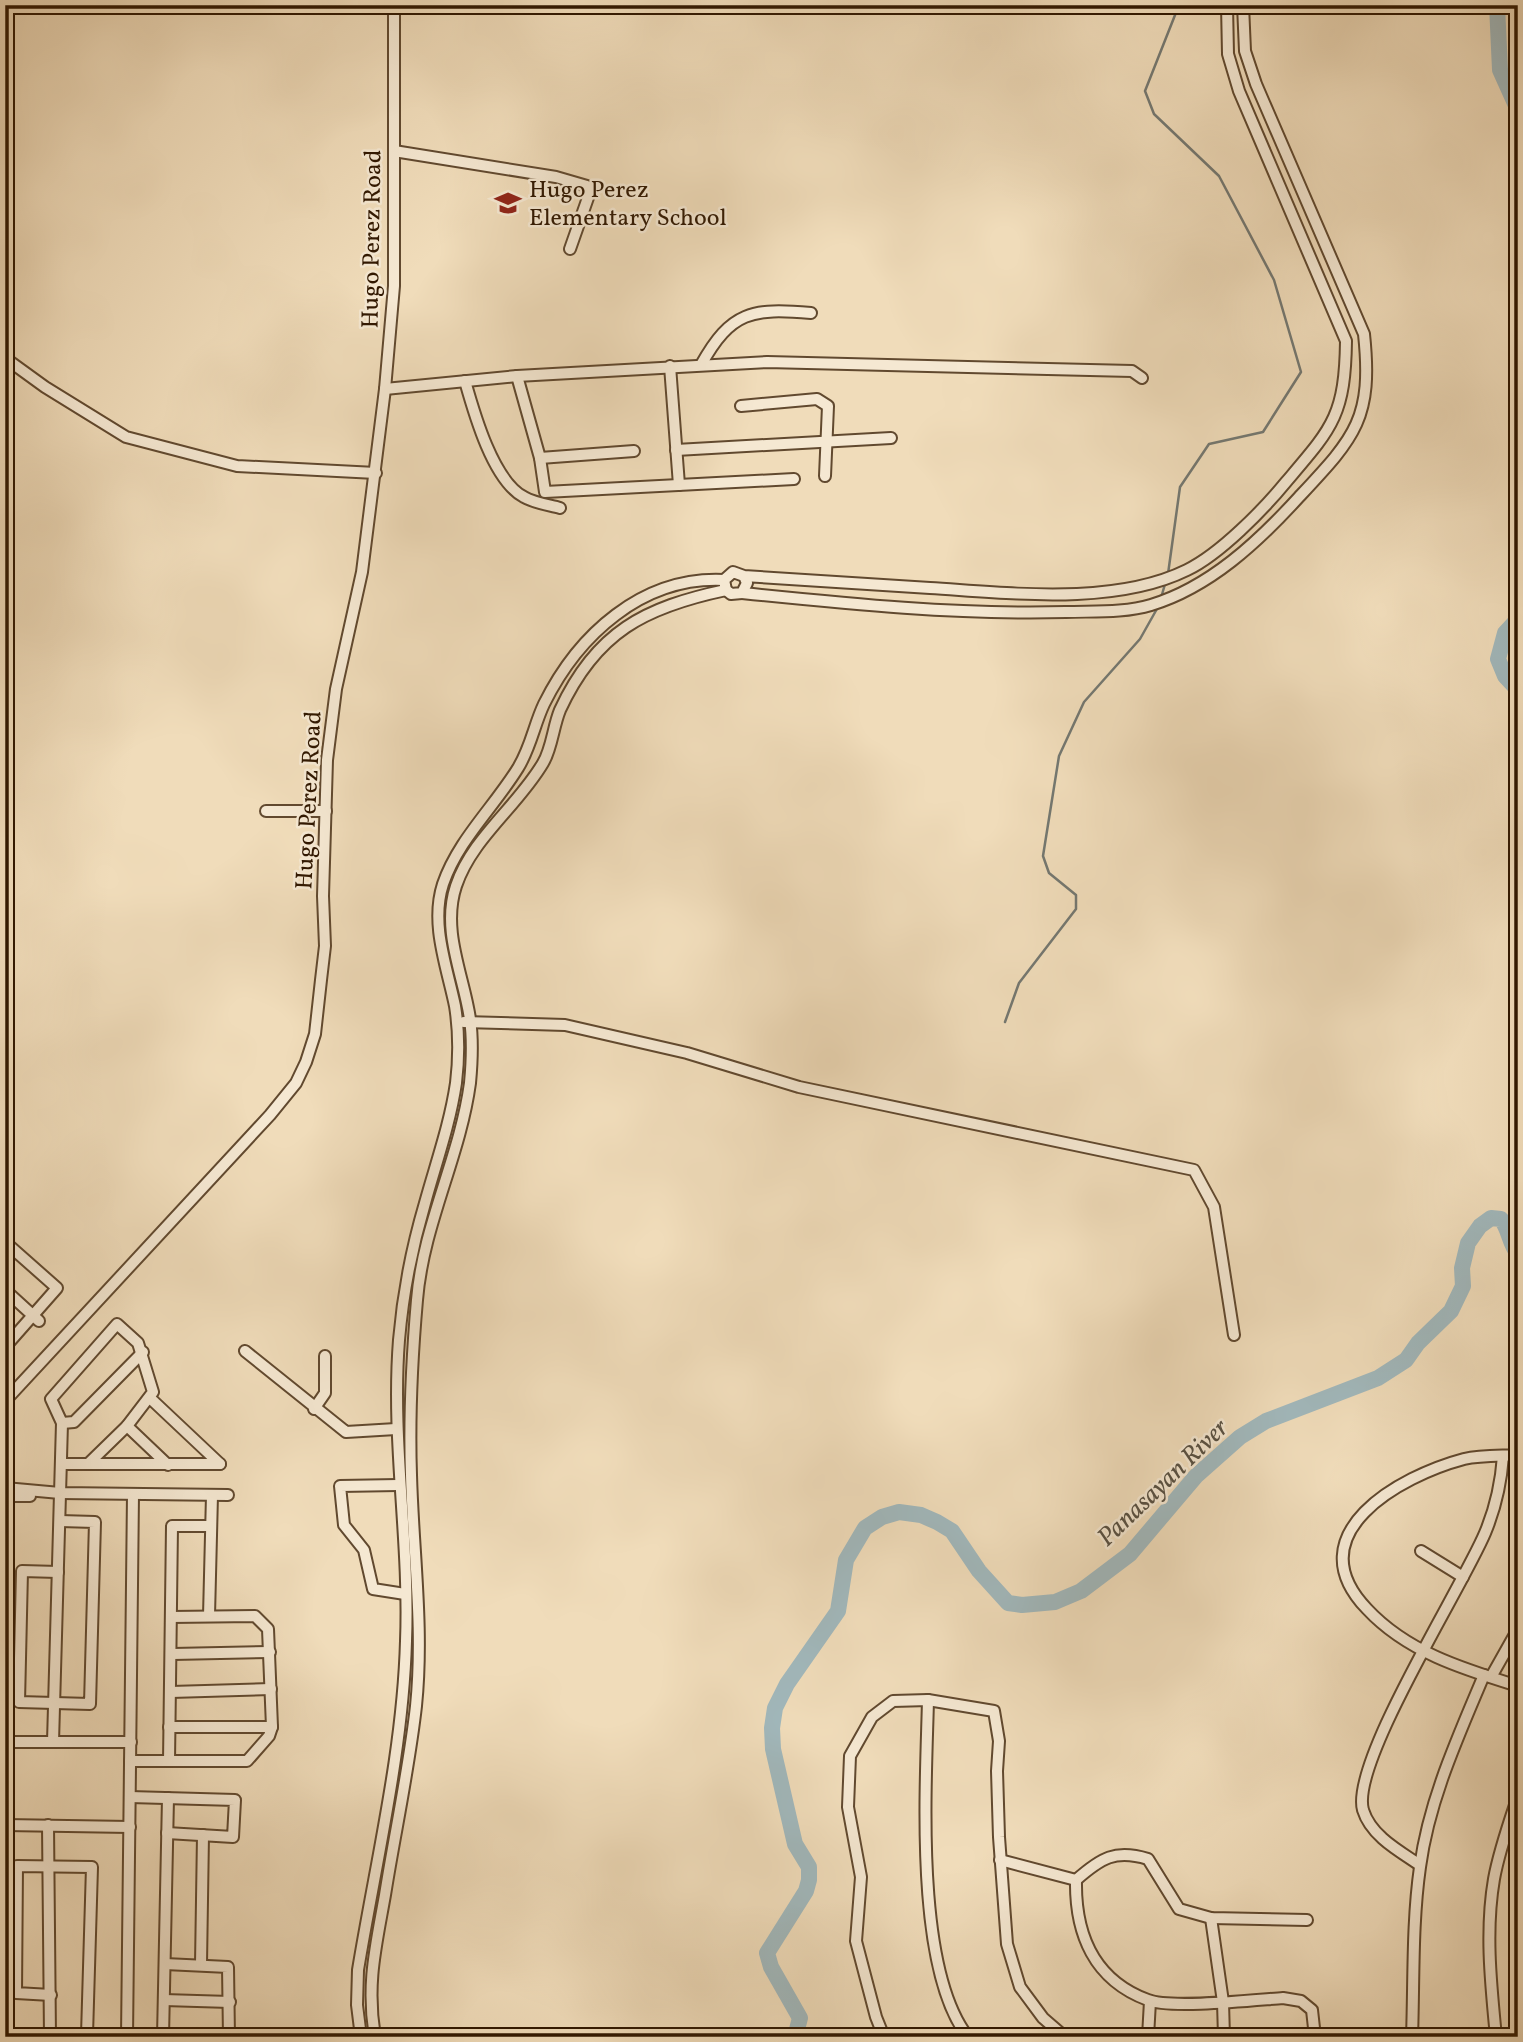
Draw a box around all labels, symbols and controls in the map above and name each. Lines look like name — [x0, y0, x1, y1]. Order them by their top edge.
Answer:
street label: Hugo Perez Road — [354, 149, 392, 329]
place label: Hugo Perez Elementary School — [529, 174, 727, 236]
school or university icon: Hugo Perez Elementary School — [493, 188, 523, 218]
street label: Hugo Perez Road — [288, 710, 332, 890]
water label: Panasayan River — [1090, 1411, 1237, 1556]

